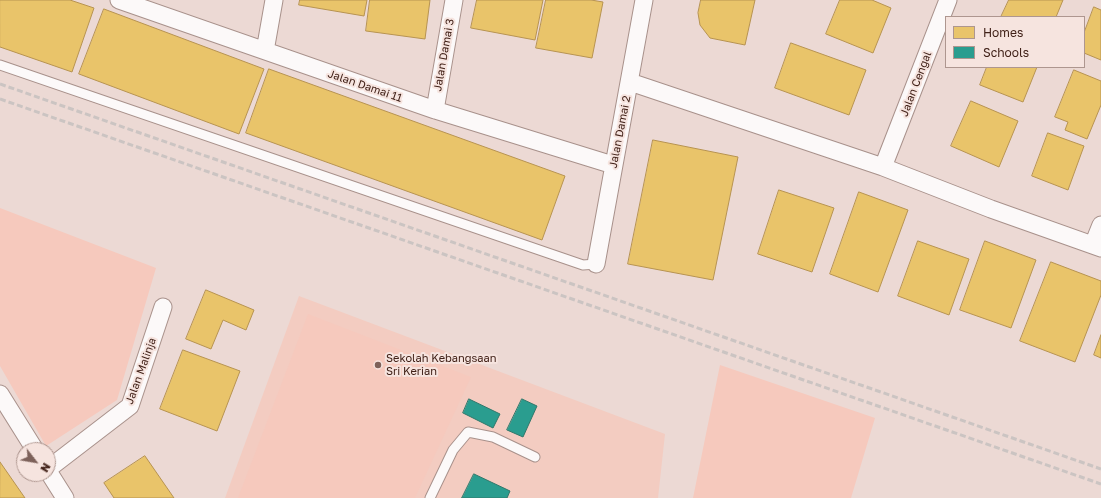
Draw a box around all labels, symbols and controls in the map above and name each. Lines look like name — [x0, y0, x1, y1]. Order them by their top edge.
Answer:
legend — [945, 16, 1085, 68]
street label: Jalan Damai 3 — [431, 18, 457, 92]
text: Homes — [983, 25, 1023, 40]
text: Schools — [983, 45, 1029, 60]
street label: Jalan Cengal — [898, 50, 934, 118]
street label: Jalan Damai 11 — [326, 67, 404, 105]
street label: Jalan Damai 2 — [607, 95, 633, 169]
street label: Jalan Malinja — [123, 336, 159, 406]
place label: Sekolah Kebangsaan Sri Kerian — [386, 352, 497, 378]
marker: Sekolah Kebangsaan Sri Kerian — [373, 360, 383, 370]
north arrow — [16, 442, 56, 482]
text: N — [38, 461, 54, 475]

